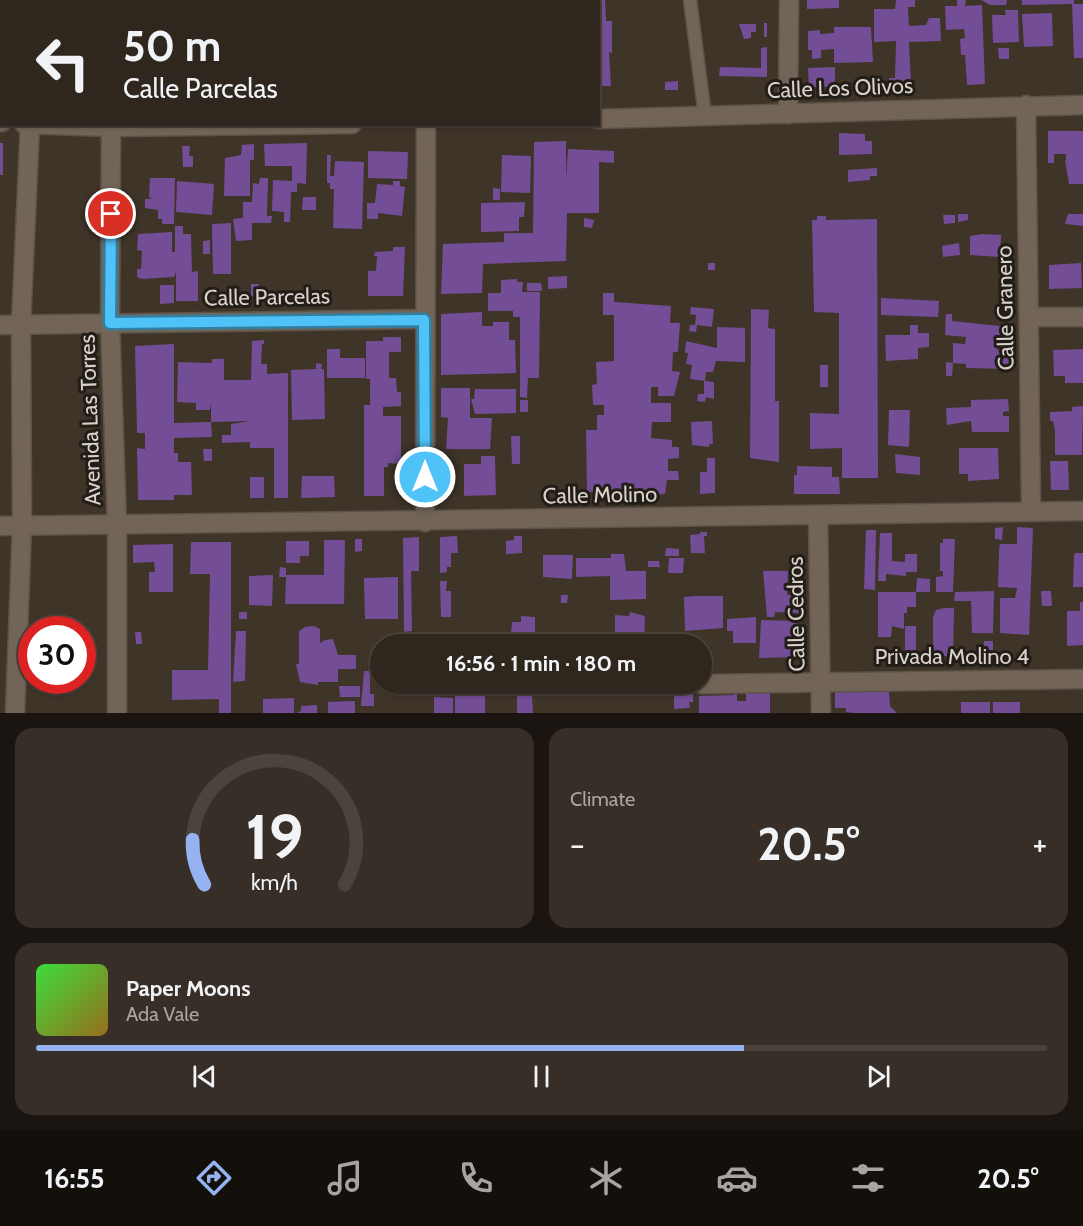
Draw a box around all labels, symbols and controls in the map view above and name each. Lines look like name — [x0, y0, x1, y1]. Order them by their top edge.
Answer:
text: 50 m — [123, 20, 221, 72]
icon: left — [24, 24, 102, 102]
text: Calle Parcelas — [123, 72, 278, 105]
street label: Calle Los Olivos — [767, 72, 913, 104]
pin — [85, 188, 136, 239]
icon: arrive — [94, 197, 127, 230]
street label: Calle Granero — [990, 245, 1020, 371]
street label: Calle Parcelas — [204, 282, 330, 312]
street label: Avenida Las Torres — [74, 334, 106, 506]
position arrow — [393, 445, 457, 509]
street label: Calle Molino — [542, 481, 658, 509]
street label: Calle Cedros — [781, 556, 811, 672]
speed limit sign: 30 — [18, 616, 96, 694]
street label: Privada Molino 4 — [875, 643, 1030, 670]
text: 16:56 · 1 min · 180 m — [446, 650, 636, 677]
text: Climate — [570, 787, 635, 811]
text: 19 — [245, 799, 304, 875]
text: 20.5° — [757, 817, 860, 871]
text: − — [570, 824, 585, 864]
text: + — [1032, 824, 1047, 864]
text: km/h — [251, 869, 298, 895]
text: Paper Moons — [126, 975, 250, 1002]
text: Ada Vale — [126, 1002, 199, 1026]
icon: previous — [188, 1060, 221, 1093]
icon: pause — [525, 1060, 558, 1093]
icon: next — [862, 1060, 895, 1093]
icon: directions — [193, 1157, 235, 1199]
icon: music — [324, 1157, 366, 1199]
icon: phone — [455, 1157, 497, 1199]
icon: climate — [585, 1157, 627, 1199]
icon: car — [716, 1157, 758, 1199]
icon: filters — [847, 1157, 889, 1199]
text: 16:55 — [44, 1162, 104, 1195]
text: 20.5° — [977, 1162, 1039, 1195]

